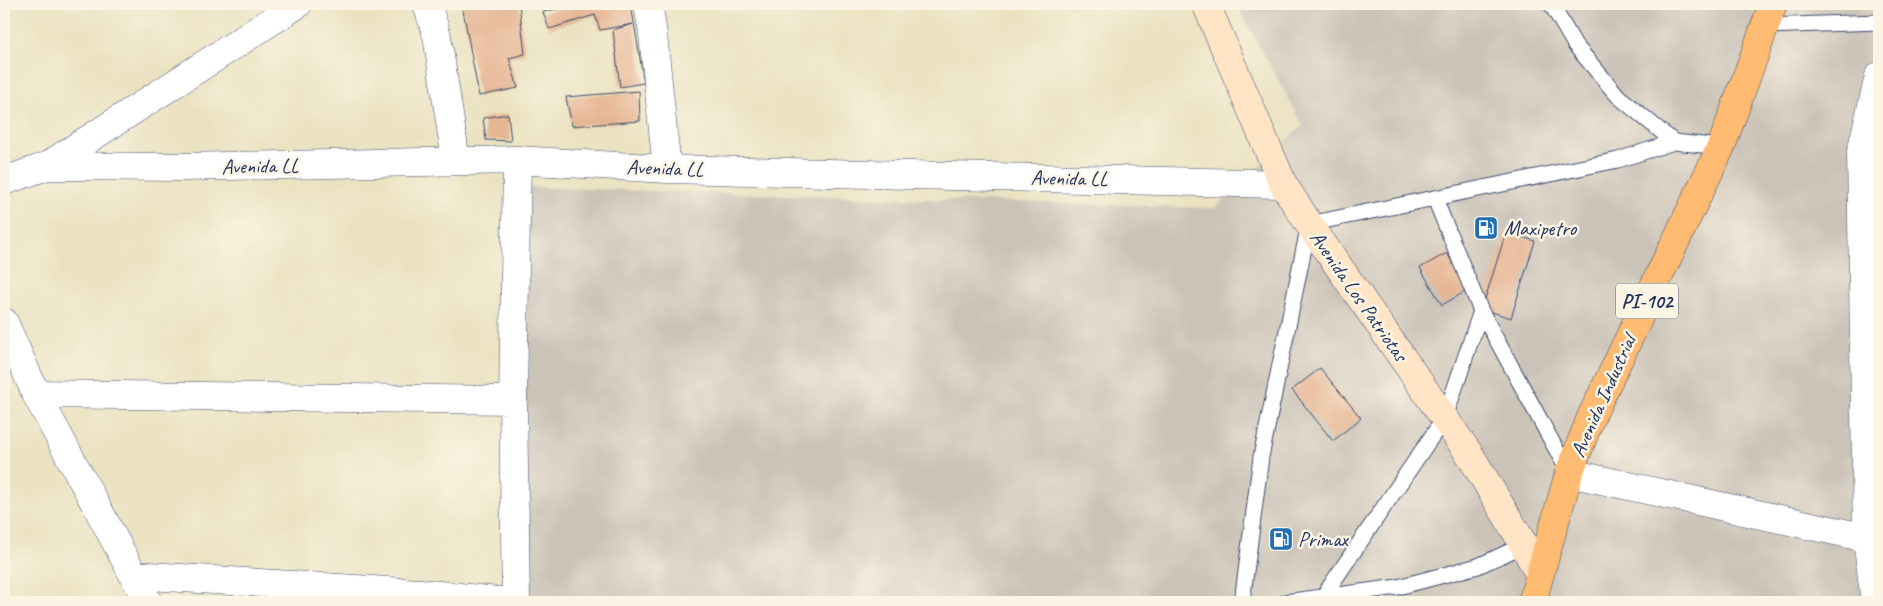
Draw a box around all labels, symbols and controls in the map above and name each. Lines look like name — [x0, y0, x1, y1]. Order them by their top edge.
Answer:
street label: Avenida LL — [221, 152, 299, 180]
street label: Avenida LL — [626, 154, 704, 182]
street label: Avenida LL — [1030, 164, 1108, 192]
fuel station icon: Maxipetro — [1473, 215, 1499, 241]
place label: Maxipetro — [1504, 215, 1578, 241]
street label: Avenida Los Patriotas — [1304, 226, 1415, 368]
road number: PI-102 — [1616, 284, 1678, 318]
street label: Avenida Industrial — [1564, 328, 1643, 461]
fuel station icon: Primax — [1268, 526, 1294, 552]
place label: Primax — [1298, 526, 1350, 552]

